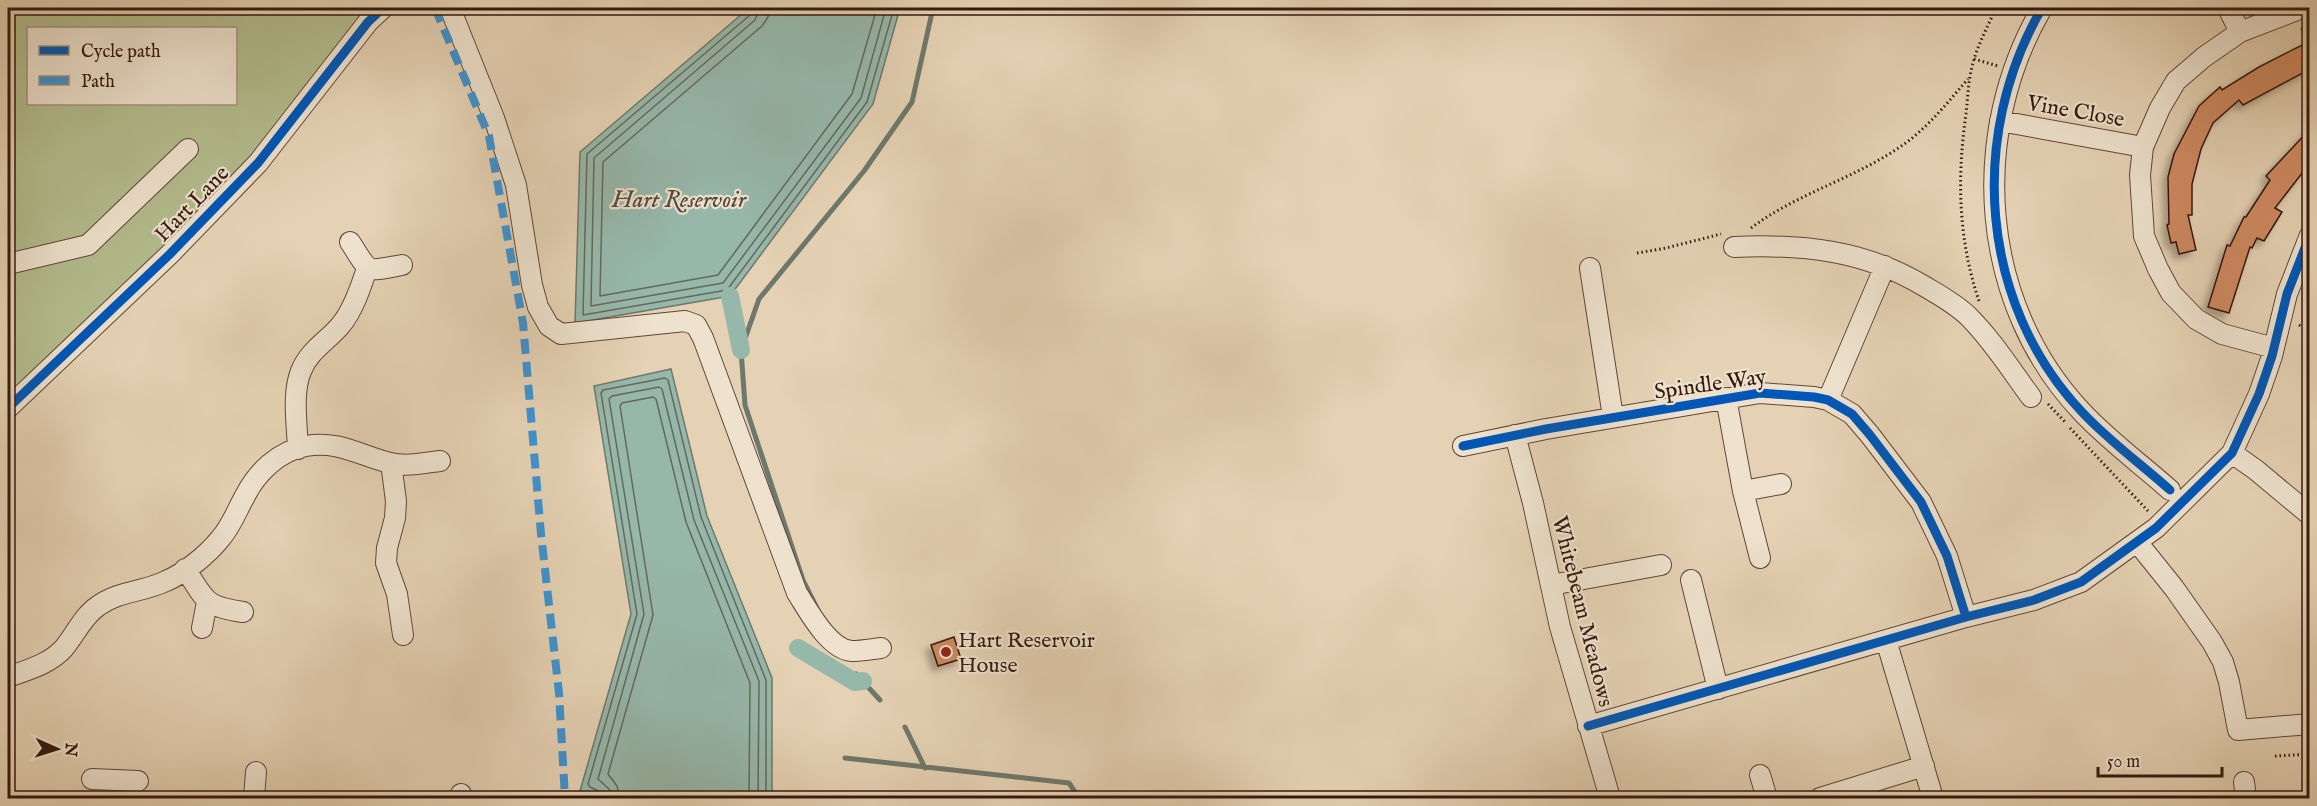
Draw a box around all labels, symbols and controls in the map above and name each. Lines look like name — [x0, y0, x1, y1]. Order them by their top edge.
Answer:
legend — [27, 27, 237, 105]
text: Cycle path — [81, 41, 161, 64]
text: Path — [81, 71, 115, 94]
street label: Vine Close — [2024, 89, 2126, 134]
street label: Hart Lane — [149, 160, 236, 249]
water label: Hart Reservoir — [611, 185, 748, 216]
street label: Spindle Way — [1652, 363, 1768, 407]
street label: Whitebeam Meadows — [1545, 513, 1619, 710]
place label: Hart Reservoir House — [958, 627, 1095, 680]
marker: Hart Reservoir House — [939, 645, 953, 659]
north arrow — [27, 719, 87, 779]
scale bar — [2098, 740, 2222, 778]
text: N — [60, 741, 80, 757]
text: 50 m — [2107, 751, 2140, 774]

